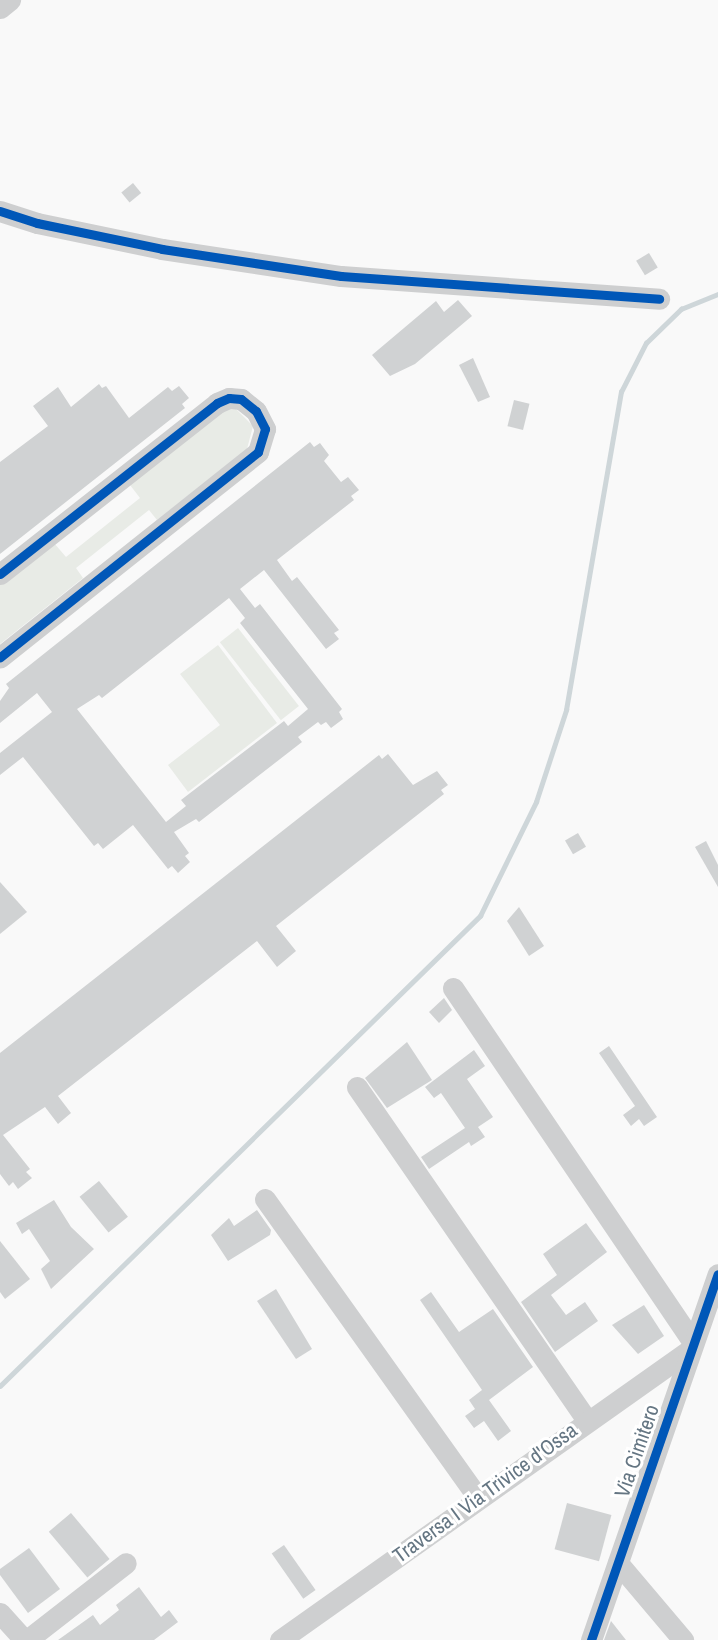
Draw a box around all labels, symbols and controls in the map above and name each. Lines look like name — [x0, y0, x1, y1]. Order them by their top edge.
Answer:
street label: Via Cimitero — [609, 1401, 665, 1501]
street label: Traversa I Via Trivice d'Ossa — [388, 1418, 582, 1568]

